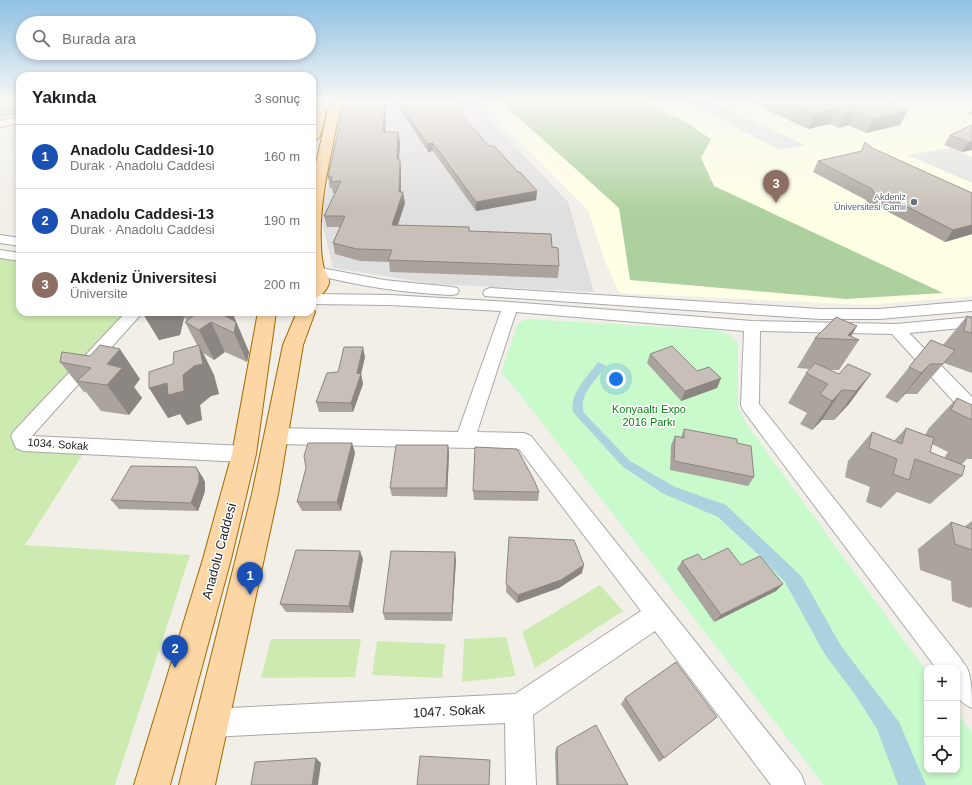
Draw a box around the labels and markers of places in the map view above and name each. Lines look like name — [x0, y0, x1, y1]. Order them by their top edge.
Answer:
pin: 3 — [763, 170, 789, 203]
place label: Akdeniz Üniversitesi Camii — [834, 192, 906, 212]
marker: Akdeniz Üniversitesi Camii — [909, 197, 919, 207]
pin: 1 — [237, 562, 263, 595]
pin: 2 — [162, 635, 188, 668]

